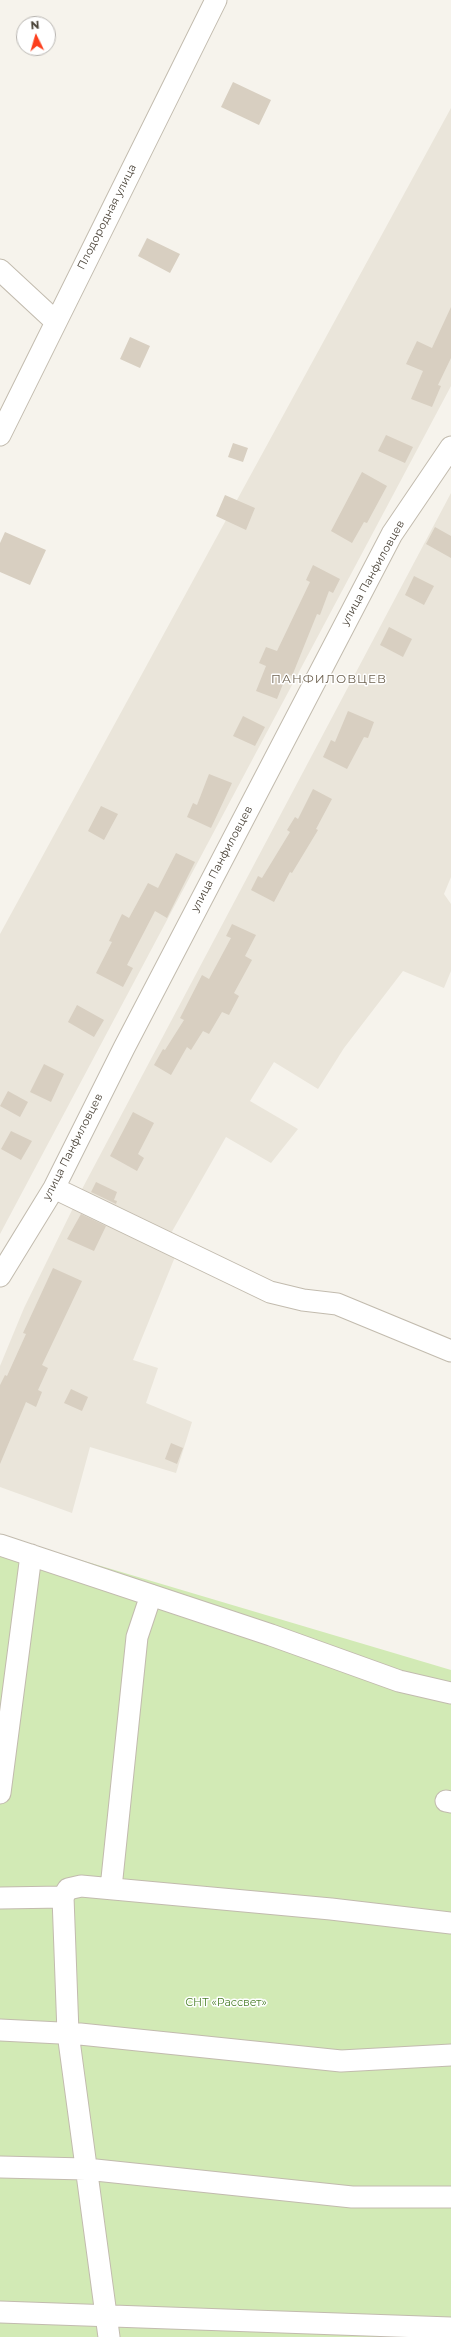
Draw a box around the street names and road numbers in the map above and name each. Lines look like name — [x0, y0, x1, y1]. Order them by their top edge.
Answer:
street label: Плодородная улица — [75, 162, 139, 272]
street label: улица Панфиловцев — [339, 518, 407, 628]
street label: улица Панфиловцев — [188, 804, 256, 914]
street label: улица Панфиловцев — [40, 1091, 106, 1203]

